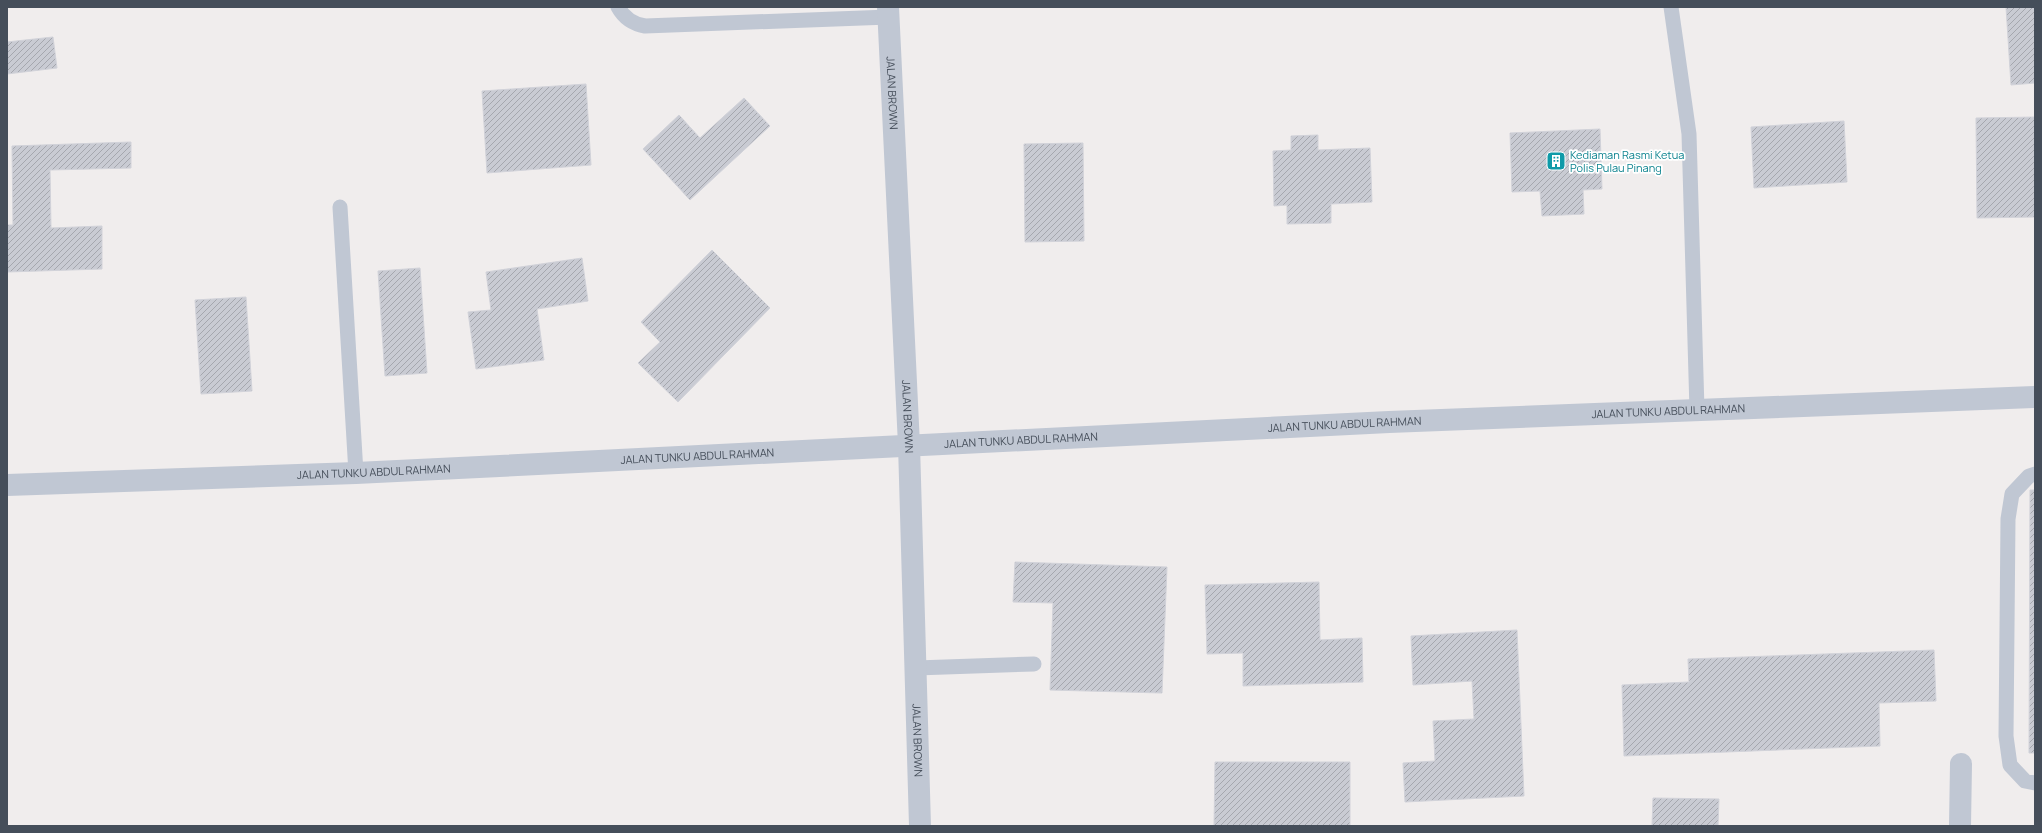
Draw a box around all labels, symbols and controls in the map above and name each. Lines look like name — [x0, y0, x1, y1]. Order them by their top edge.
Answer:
street label: JALAN BROWN — [883, 56, 902, 130]
place label: Kediaman Rasmi Ketua Polis Pulau Pinang — [1570, 147, 1684, 175]
building icon: Kediaman Rasmi Ketua Polis Pulau Pinang — [1545, 150, 1567, 172]
street label: JALAN BROWN — [899, 380, 917, 453]
street label: JALAN TUNKU ABDUL RAHMAN — [1591, 400, 1745, 421]
street label: JALAN TUNKU ABDUL RAHMAN — [1267, 413, 1422, 435]
street label: JALAN TUNKU ABDUL RAHMAN — [944, 428, 1098, 451]
street label: JALAN TUNKU ABDUL RAHMAN — [620, 444, 775, 467]
street label: JALAN TUNKU ABDUL RAHMAN — [297, 460, 451, 482]
street label: JALAN BROWN — [909, 703, 927, 777]

